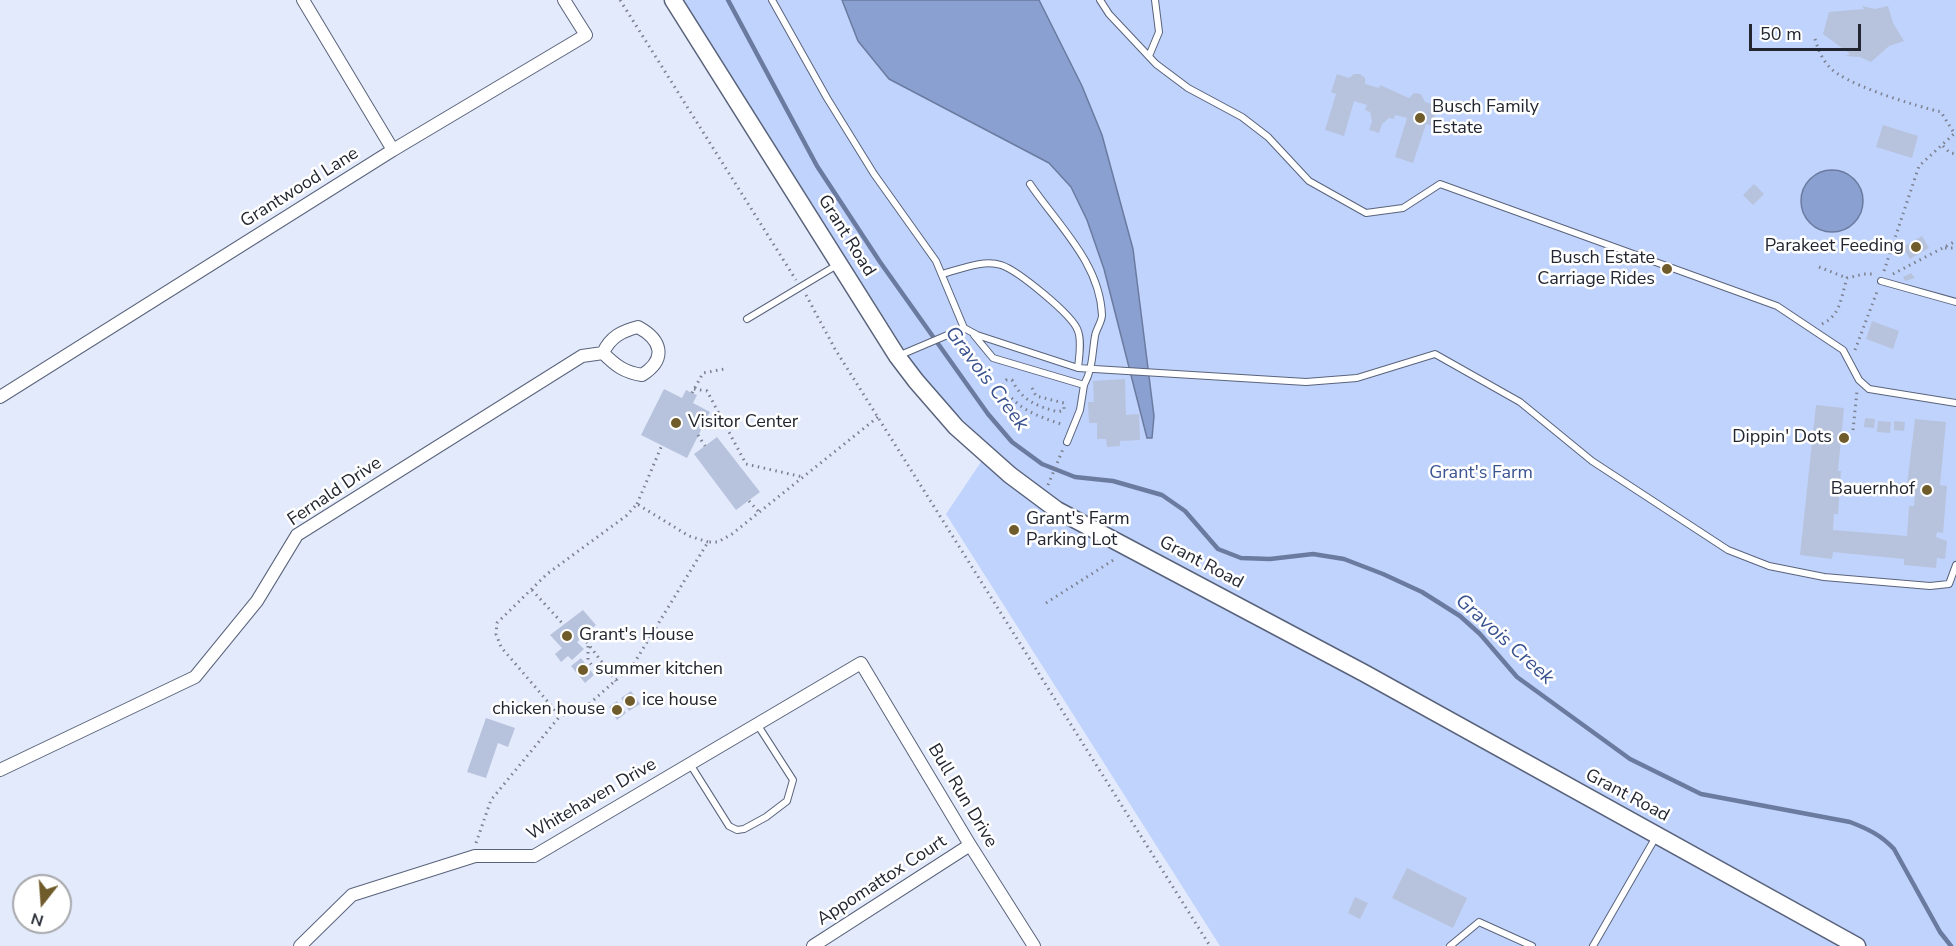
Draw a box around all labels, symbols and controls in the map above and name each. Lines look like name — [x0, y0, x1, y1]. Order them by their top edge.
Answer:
scale bar — [1752, 12, 1864, 50]
text: 50 m — [1760, 22, 1802, 46]
place label: Busch Family Estate — [1432, 97, 1539, 140]
marker: Busch Family Estate — [1413, 111, 1427, 125]
street label: Grantwood Lane — [237, 143, 363, 233]
street label: Grant Road — [812, 191, 880, 281]
place label: Parakeet Feeding — [1765, 236, 1904, 258]
marker: Parakeet Feeding — [1909, 240, 1923, 254]
place label: Busch Estate Carriage Rides — [1537, 248, 1655, 290]
marker: Busch Estate Carriage Rides — [1660, 262, 1674, 276]
water label: Gravois Creek — [939, 322, 1033, 436]
place label: Visitor Center — [688, 412, 798, 434]
marker: Visitor Center — [669, 416, 683, 430]
place label: Dippin' Dots — [1732, 427, 1832, 449]
marker: Dippin' Dots — [1837, 431, 1851, 445]
street label: Fernald Drive — [284, 453, 386, 531]
park label: Grant's Farm — [1429, 463, 1533, 485]
place label: Bauernhof — [1831, 479, 1915, 501]
marker: Bauernhof — [1920, 483, 1934, 497]
place label: Grant's Farm Parking Lot — [1026, 509, 1130, 552]
marker: Grant's Farm Parking Lot — [1007, 523, 1021, 537]
street label: Grant Road — [1155, 532, 1247, 594]
water label: Gravois Creek — [1450, 589, 1558, 691]
place label: Grant's House — [579, 625, 694, 647]
marker: Grant's House — [560, 629, 574, 643]
place label: summer kitchen — [595, 659, 723, 681]
marker: summer kitchen — [576, 663, 590, 677]
place label: ice house — [642, 690, 717, 712]
marker: ice house — [623, 694, 637, 708]
place label: chicken house — [492, 699, 605, 721]
marker: chicken house — [610, 703, 624, 717]
street label: Bull Run Drive — [923, 740, 1001, 852]
street label: Whitehaven Drive — [523, 754, 661, 846]
street label: Grant Road — [1581, 765, 1673, 827]
street label: Appomattox Court — [813, 831, 951, 931]
north arrow — [12, 874, 72, 934]
text: N — [28, 907, 46, 932]

